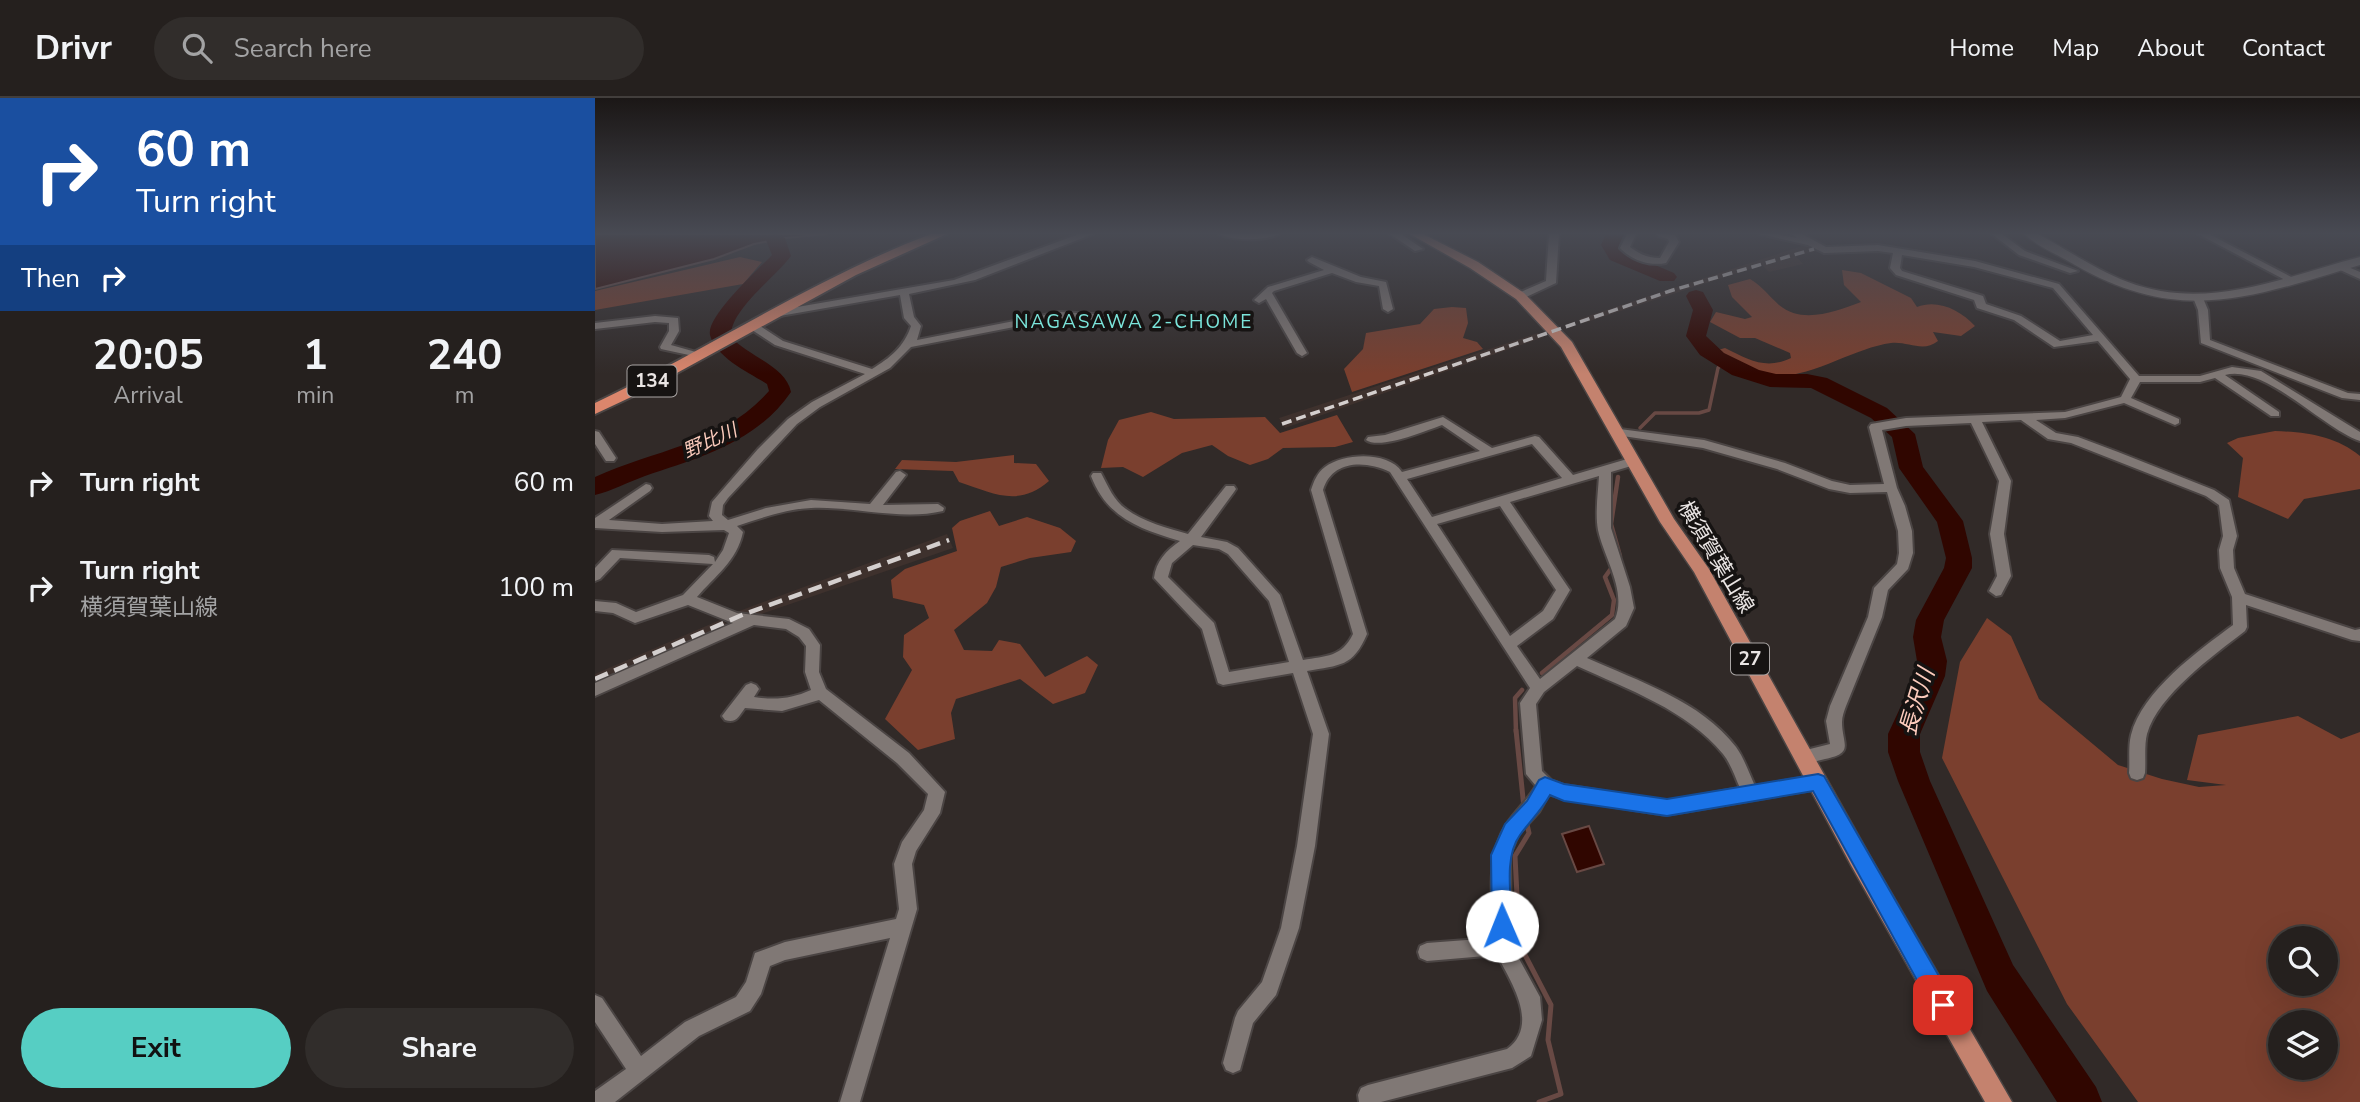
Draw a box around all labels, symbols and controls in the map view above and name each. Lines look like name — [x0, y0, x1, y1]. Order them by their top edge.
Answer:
search box — [154, 17, 644, 80]
text: Drivr — [35, 26, 112, 71]
icon: search — [178, 29, 216, 67]
text: Search here — [234, 31, 372, 66]
text: Home — [1949, 32, 2014, 64]
text: Map — [2052, 32, 2099, 64]
text: About — [2137, 32, 2204, 64]
text: Contact — [2242, 32, 2325, 64]
text: 60 m — [136, 116, 251, 183]
icon: right — [21, 126, 112, 217]
text: Turn right — [136, 180, 276, 223]
icon: right — [94, 259, 132, 297]
text: Then — [21, 261, 80, 296]
district label: NAGASAWA 2-CHOME — [1015, 309, 1253, 335]
text: 20:05 — [93, 327, 204, 384]
text: 1 — [303, 327, 328, 384]
text: 240 — [427, 327, 502, 384]
road number: 134 — [627, 366, 677, 396]
text: Arrival — [114, 380, 183, 411]
text: min — [296, 380, 334, 411]
text: m — [455, 380, 475, 411]
water label: 野比川 — [679, 417, 743, 464]
icon: right — [21, 464, 59, 502]
text: Turn right — [80, 465, 199, 500]
text: 60 m — [514, 465, 574, 500]
street label: 横須賀葉山線 — [1672, 496, 1760, 618]
text: Turn right — [80, 553, 199, 588]
icon: right — [21, 569, 59, 607]
text: 100 m — [498, 570, 574, 605]
text: 横須賀葉山線 — [80, 592, 218, 623]
road number: 27 — [1731, 644, 1769, 674]
water label: 長沢川 — [1892, 662, 1943, 740]
position arrow — [1465, 889, 1539, 963]
map controls — [2268, 926, 2338, 1080]
button: search — [2268, 926, 2338, 996]
pin — [1913, 975, 1973, 1035]
icon: arrive — [1924, 986, 1962, 1024]
button: Exit — [21, 1008, 291, 1088]
button: Share — [305, 1008, 574, 1088]
button: layers — [2268, 1010, 2338, 1080]

